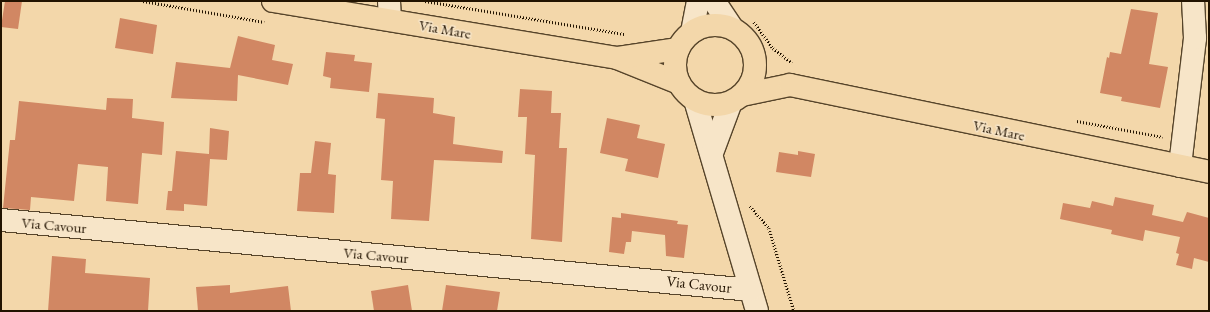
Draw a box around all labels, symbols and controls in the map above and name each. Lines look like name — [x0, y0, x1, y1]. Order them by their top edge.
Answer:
street label: Via Mare — [418, 16, 472, 42]
street label: Via Mare — [971, 116, 1027, 144]
street label: Via Cavour — [21, 213, 87, 237]
street label: Via Cavour — [343, 243, 409, 267]
street label: Via Cavour — [666, 272, 732, 296]

